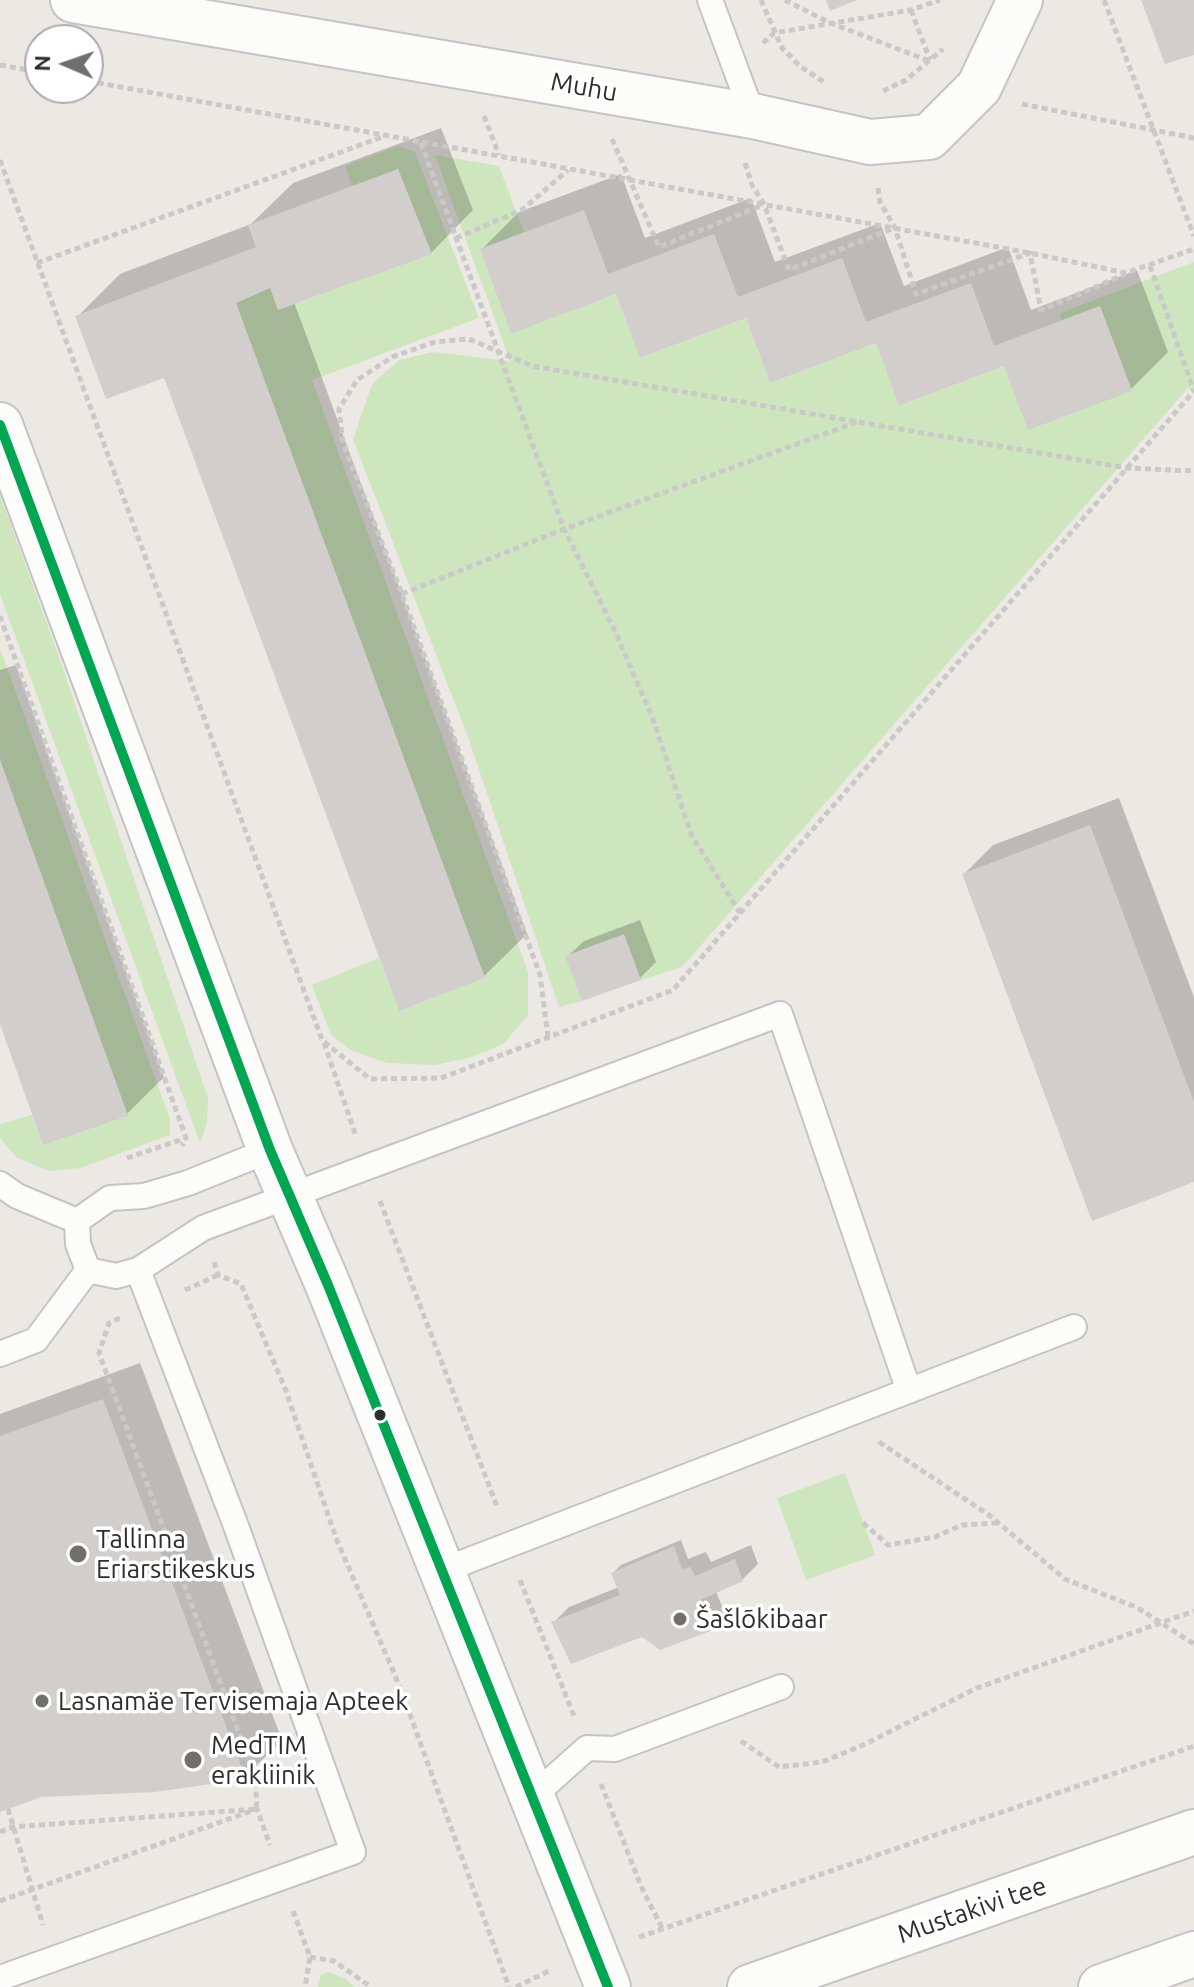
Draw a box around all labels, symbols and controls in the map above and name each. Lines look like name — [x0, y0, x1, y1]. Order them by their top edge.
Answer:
north arrow — [24, 24, 104, 104]
text: N — [29, 55, 54, 72]
street label: Muhu — [548, 66, 620, 108]
unlabelled marker — [372, 1407, 388, 1423]
place label: Tallinna Eriarstikeskus — [96, 1523, 255, 1584]
marker: Tallinna Eriarstikeskus — [67, 1543, 89, 1565]
place label: Šašlõkibaar — [696, 1603, 828, 1635]
marker: Šašlõkibaar — [671, 1610, 689, 1628]
place label: Lasnamäe Tervisemaja Apteek — [58, 1685, 408, 1717]
marker: Lasnamäe Tervisemaja Apteek — [33, 1692, 51, 1710]
place label: MedTIM erakliinik — [211, 1729, 315, 1790]
marker: MedTIM erakliinik — [182, 1749, 204, 1771]
street label: Mustakivi tee — [893, 1870, 1051, 1950]

